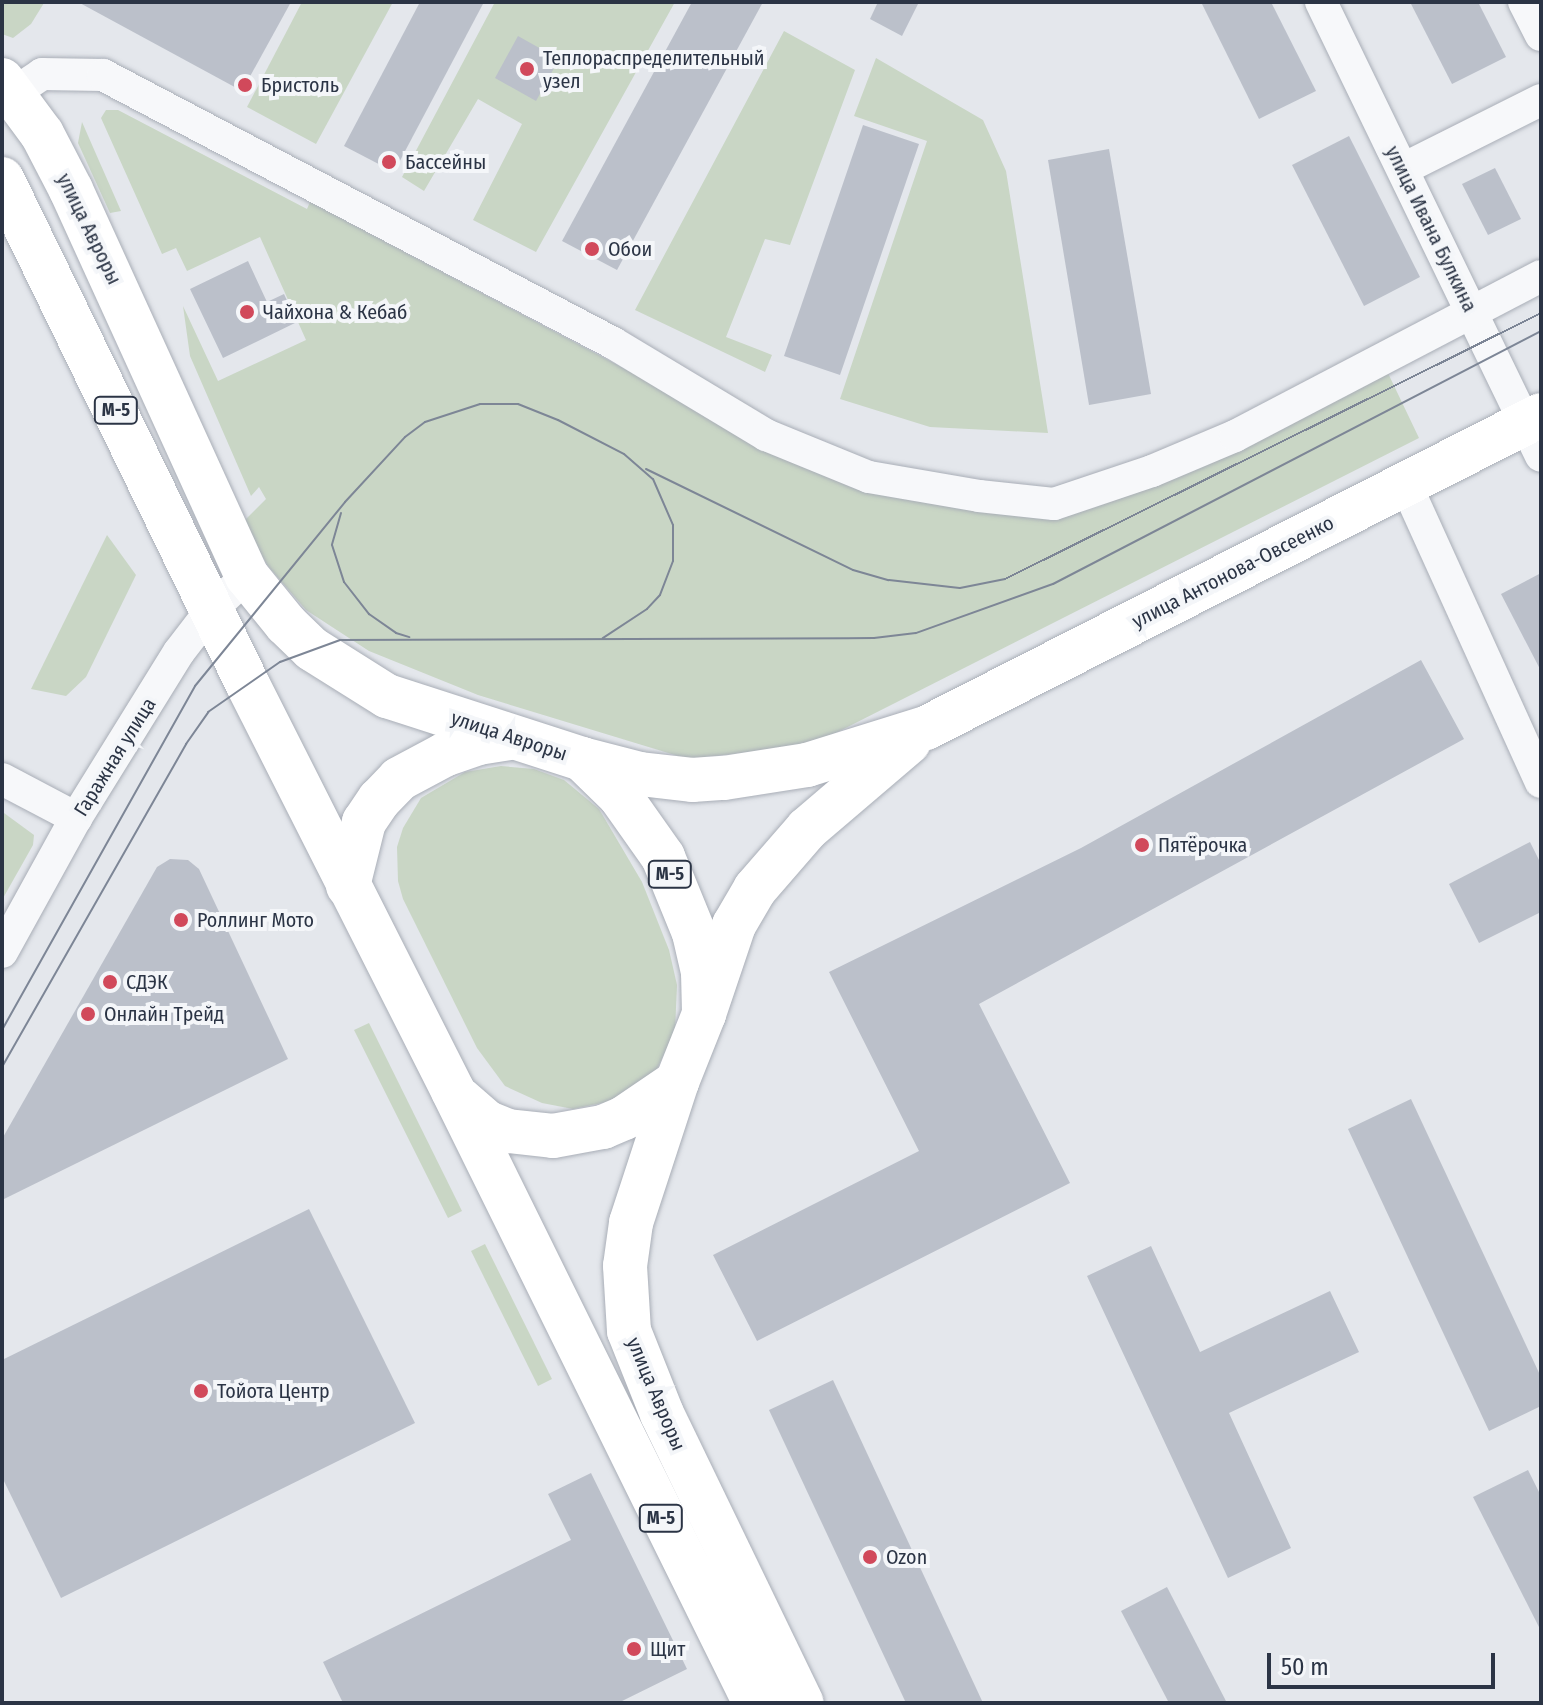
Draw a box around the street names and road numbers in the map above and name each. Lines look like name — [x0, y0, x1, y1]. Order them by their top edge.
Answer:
street label: улица Ивана Булкина — [1380, 142, 1482, 316]
street label: улица Авроры — [52, 170, 126, 288]
road number: М-5 — [92, 396, 140, 424]
street label: улица Антонова-Овсеенко — [1128, 511, 1338, 633]
street label: Гаражная улица — [69, 693, 161, 821]
street label: улица Авроры — [448, 706, 570, 766]
road number: М-5 — [646, 860, 694, 888]
street label: улица Авроры — [621, 1334, 691, 1454]
road number: М-5 — [637, 1504, 685, 1532]

